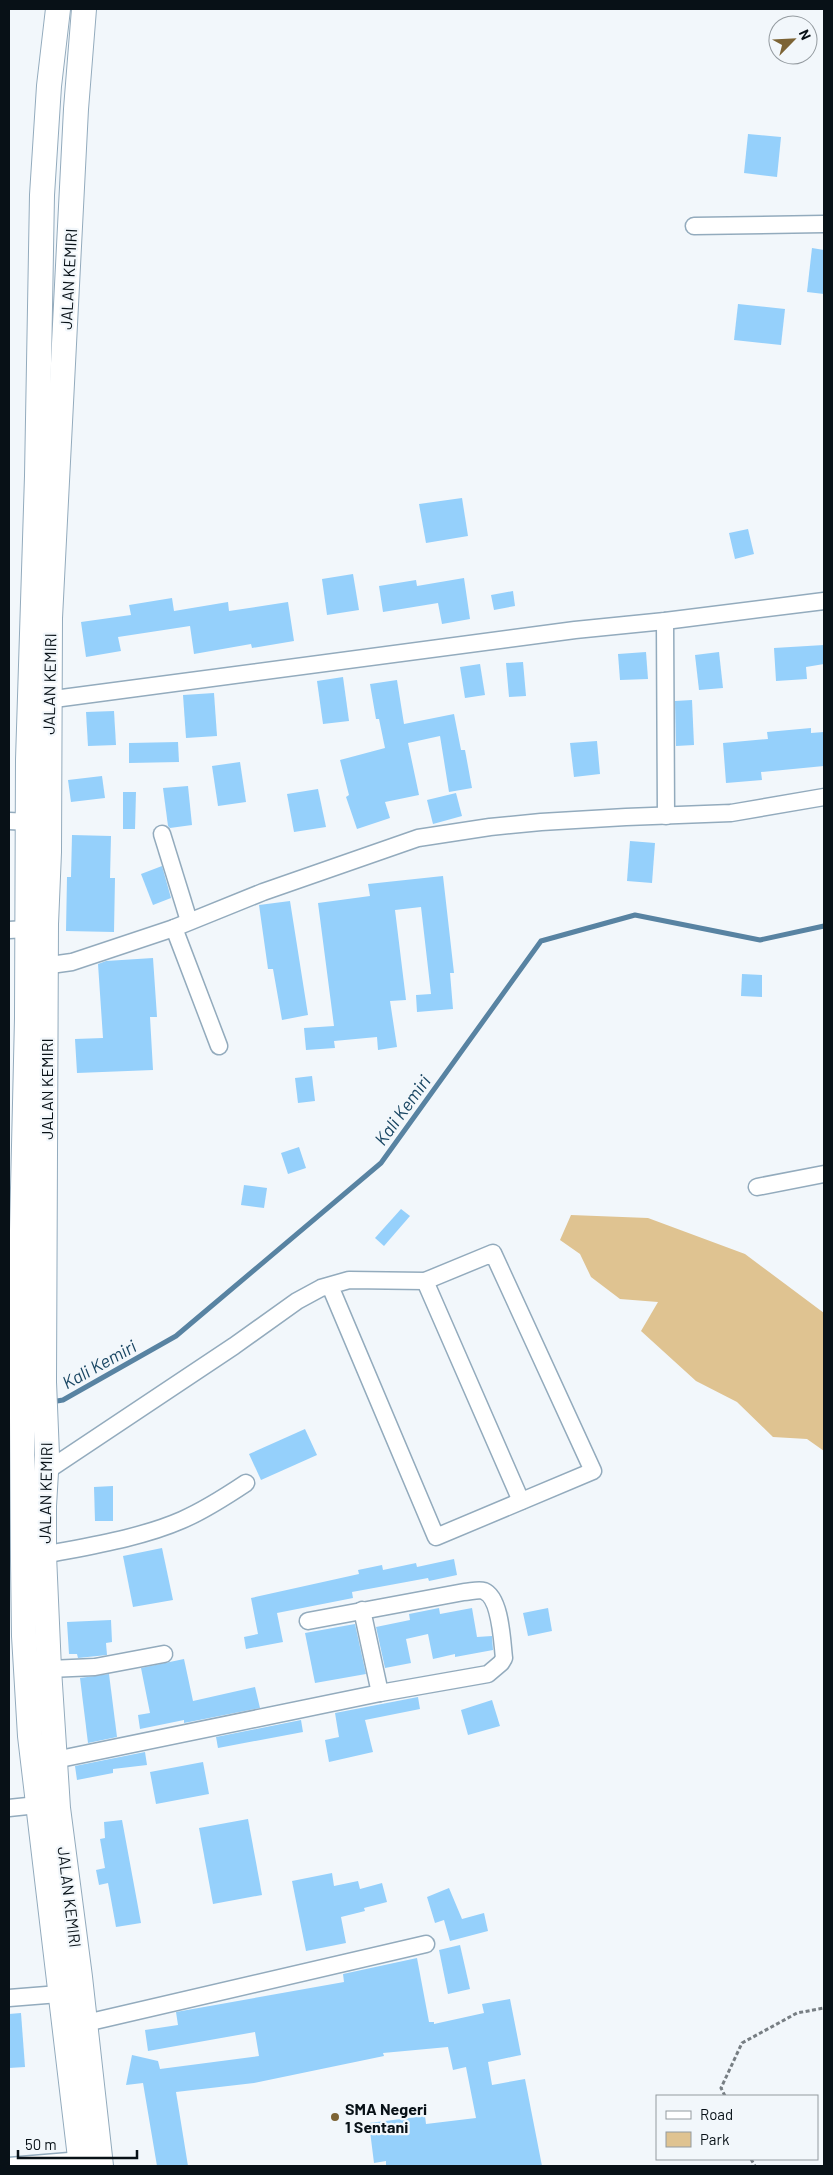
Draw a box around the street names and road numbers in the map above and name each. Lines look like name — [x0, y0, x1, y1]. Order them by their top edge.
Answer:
street label: JALAN KEMIRI — [56, 228, 80, 330]
street label: JALAN KEMIRI — [39, 633, 59, 735]
street label: JALAN KEMIRI — [37, 1038, 56, 1140]
street label: JALAN KEMIRI — [35, 1442, 55, 1544]
street label: JALAN KEMIRI — [54, 1846, 86, 1948]

